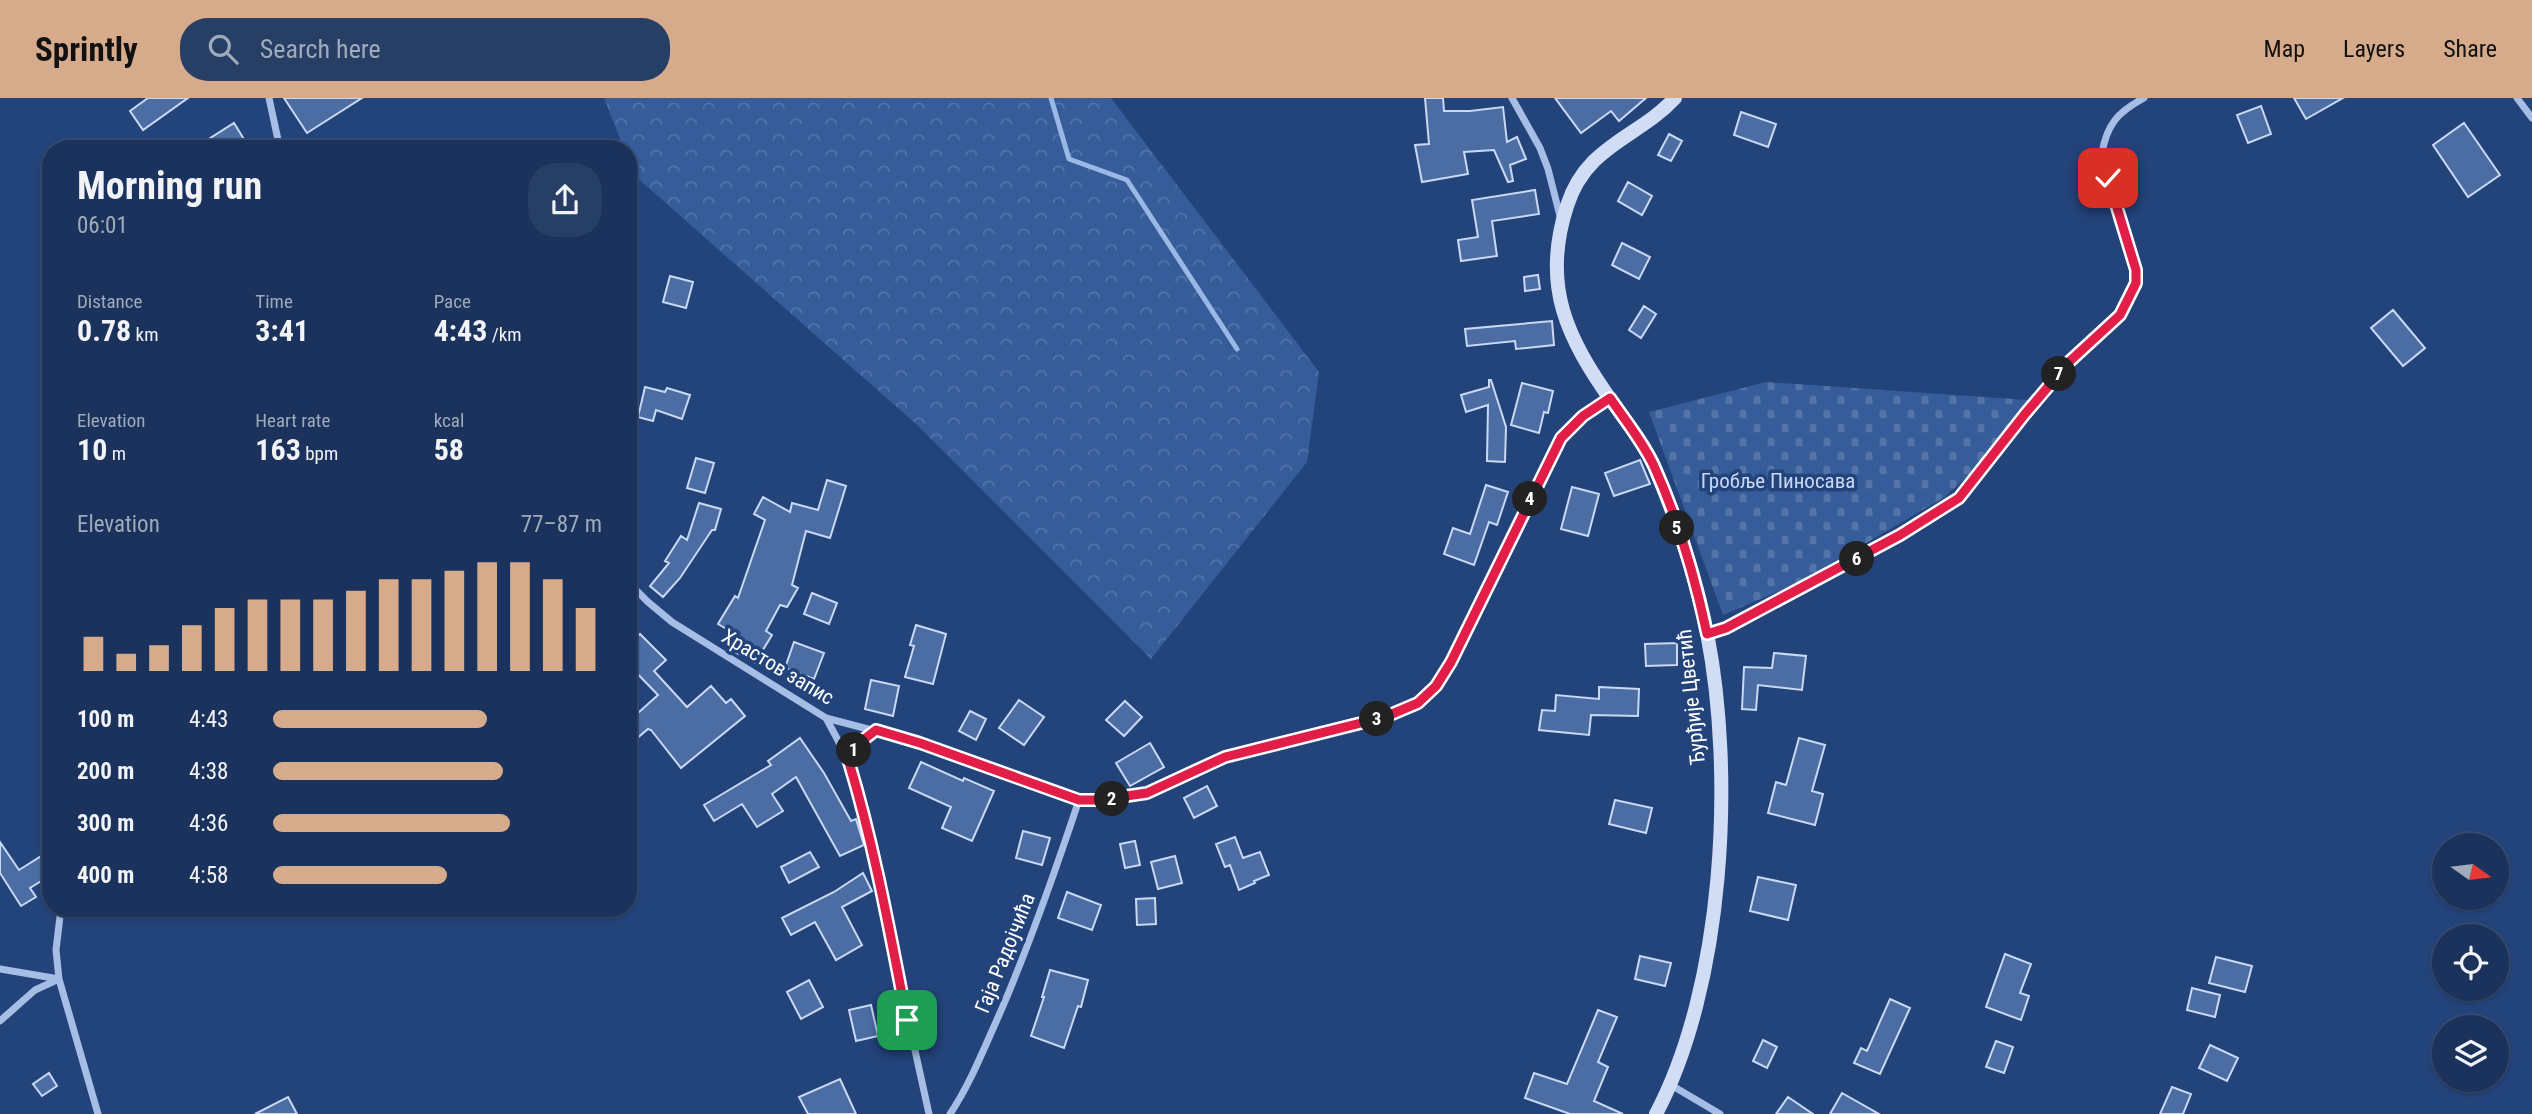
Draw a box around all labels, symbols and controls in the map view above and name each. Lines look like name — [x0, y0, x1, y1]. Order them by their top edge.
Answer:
search box — [180, 18, 670, 81]
text: Sprintly — [35, 30, 138, 69]
icon: search — [204, 30, 242, 68]
text: Search here — [260, 34, 381, 64]
text: Map — [2264, 35, 2305, 63]
text: Layers — [2343, 35, 2405, 63]
text: Share — [2443, 35, 2497, 63]
pin — [2078, 148, 2138, 208]
icon: check — [2089, 159, 2127, 197]
button: share — [528, 163, 602, 237]
text: Morning run — [77, 164, 262, 208]
text: 06:01 — [77, 212, 128, 239]
text: Distance — [77, 290, 142, 313]
text: Time — [255, 290, 293, 313]
text: Pace — [434, 290, 471, 313]
text: 0.78 — [77, 313, 131, 348]
text: 3:41 — [255, 313, 309, 348]
text: 4:43 — [434, 313, 487, 348]
text: km — [131, 323, 158, 346]
text: /km — [487, 323, 522, 346]
pin: 7 — [2042, 356, 2076, 392]
text: 7 — [2054, 362, 2063, 385]
text: Elevation — [77, 409, 145, 432]
text: Heart rate — [255, 409, 330, 432]
text: kcal — [434, 409, 464, 432]
text: 10 — [77, 432, 107, 467]
text: 163 — [255, 432, 301, 467]
text: 58 — [434, 432, 464, 467]
text: m — [107, 442, 126, 465]
text: bpm — [301, 442, 338, 465]
park label: Гробље Пиносава — [1701, 469, 1855, 493]
pin: 4 — [1512, 482, 1548, 516]
text: 4 — [1525, 487, 1534, 510]
pin: 5 — [1660, 510, 1694, 546]
text: Elevation — [77, 511, 160, 538]
text: 77–87 m — [521, 511, 602, 538]
text: 5 — [1672, 516, 1681, 539]
pin: 6 — [1840, 542, 1874, 576]
text: 6 — [1852, 547, 1861, 570]
street label: Храстов запис — [718, 624, 838, 710]
street label: Ђурђије Цветић — [1672, 628, 1710, 766]
pin: 3 — [1360, 702, 1394, 736]
text: 100 m — [77, 706, 134, 733]
text: 4:43 — [189, 706, 228, 733]
text: 3 — [1372, 707, 1381, 730]
pin: 1 — [836, 732, 872, 768]
text: 1 — [849, 738, 858, 761]
text: 200 m — [77, 758, 134, 785]
text: 4:38 — [189, 758, 228, 785]
pin: 2 — [1094, 782, 1130, 816]
text: 2 — [1107, 787, 1116, 810]
text: 300 m — [77, 810, 134, 837]
text: 4:36 — [189, 810, 228, 837]
north arrow — [2432, 833, 2510, 910]
map controls — [2432, 833, 2509, 1092]
text: 400 m — [77, 862, 134, 889]
text: 4:58 — [189, 862, 228, 889]
street label: Гаја Радојчића — [970, 890, 1040, 1016]
button: locate — [2432, 924, 2509, 1001]
pin — [877, 990, 937, 1050]
icon: arrive — [888, 1001, 926, 1039]
button: layers — [2432, 1015, 2509, 1092]

